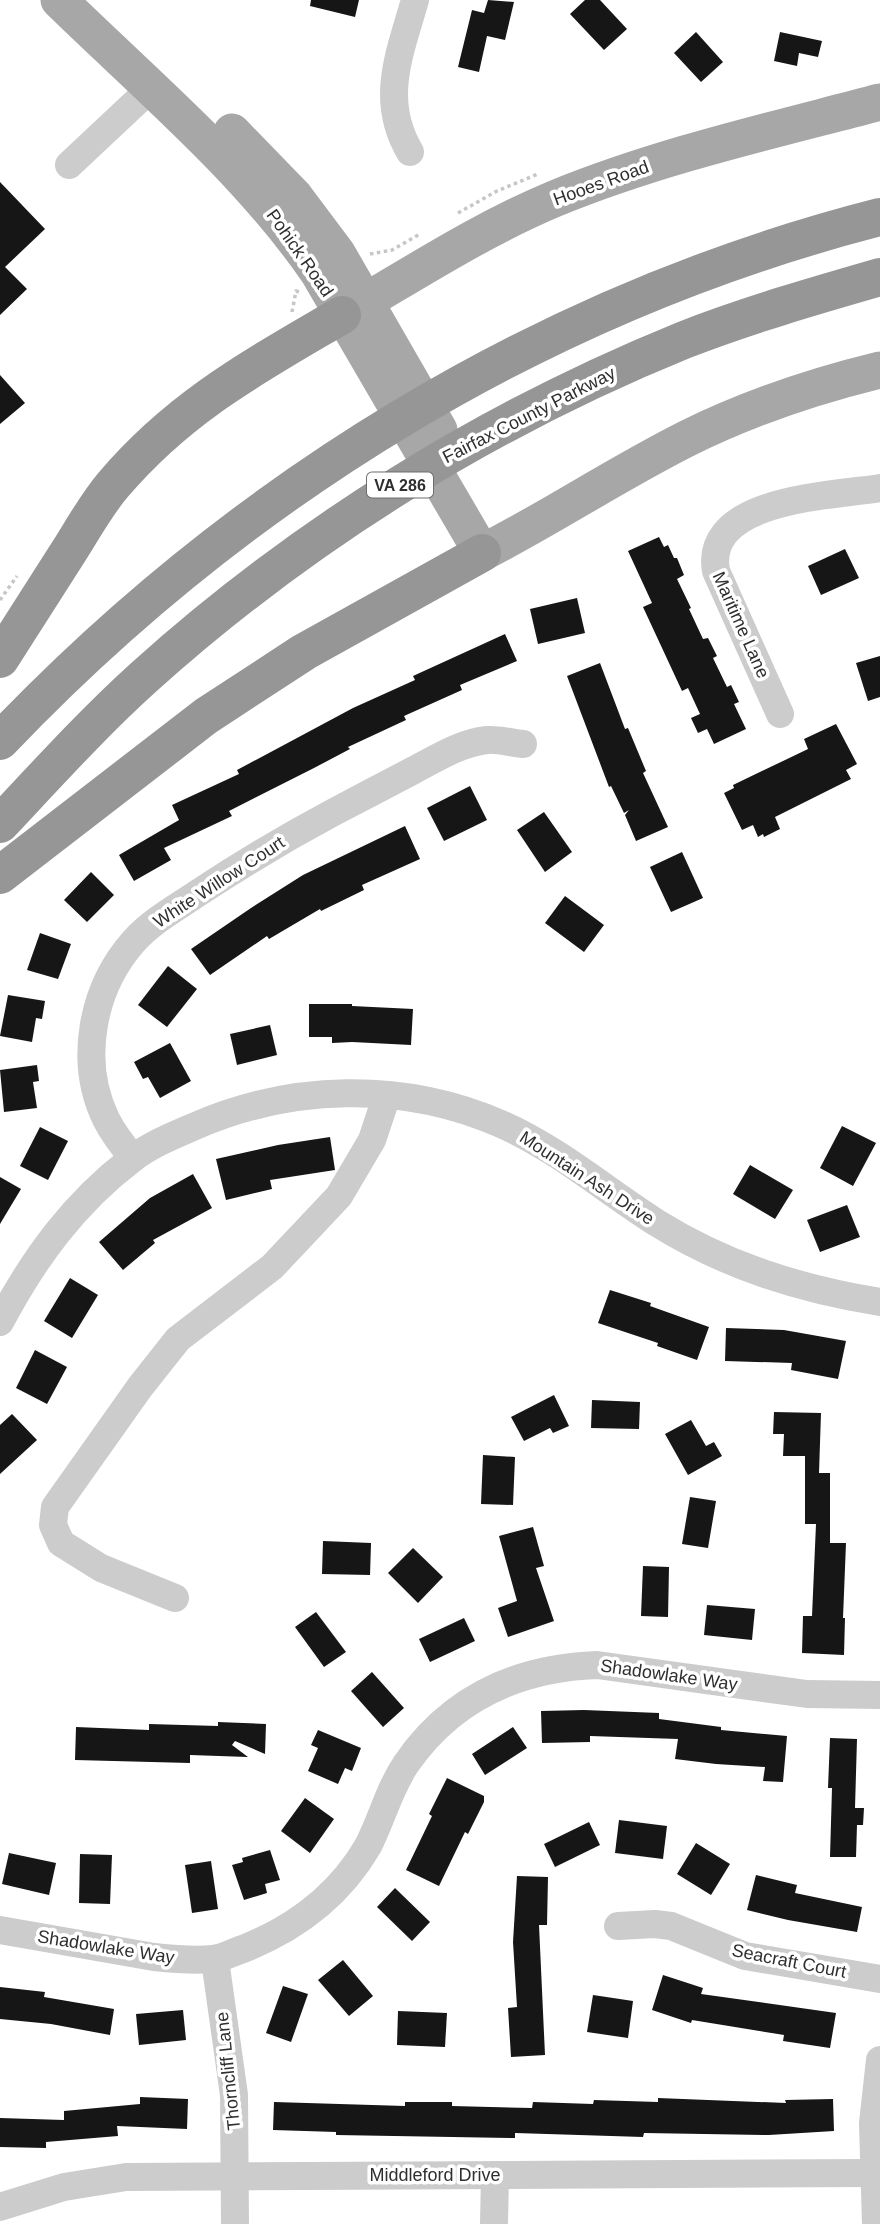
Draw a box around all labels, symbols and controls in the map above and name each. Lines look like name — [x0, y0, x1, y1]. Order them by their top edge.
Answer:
street label: Hooes Road — [551, 156, 651, 210]
street label: Pohick Road — [263, 205, 337, 301]
street label: Fairfax County Parkway — [439, 363, 619, 467]
road number: VA 286 — [367, 472, 433, 498]
street label: Maritime Lane — [709, 569, 773, 681]
street label: White Willow Court — [150, 832, 288, 932]
street label: Mountain Ash Drive — [516, 1127, 658, 1229]
street label: Shadowlake Way — [599, 1655, 739, 1695]
street label: Shadowlake Way — [36, 1926, 176, 1968]
street label: Seacraft Court — [730, 1940, 848, 1982]
street label: Thorncliff Lane — [212, 2011, 244, 2131]
street label: Middleford Drive — [369, 2165, 501, 2185]

